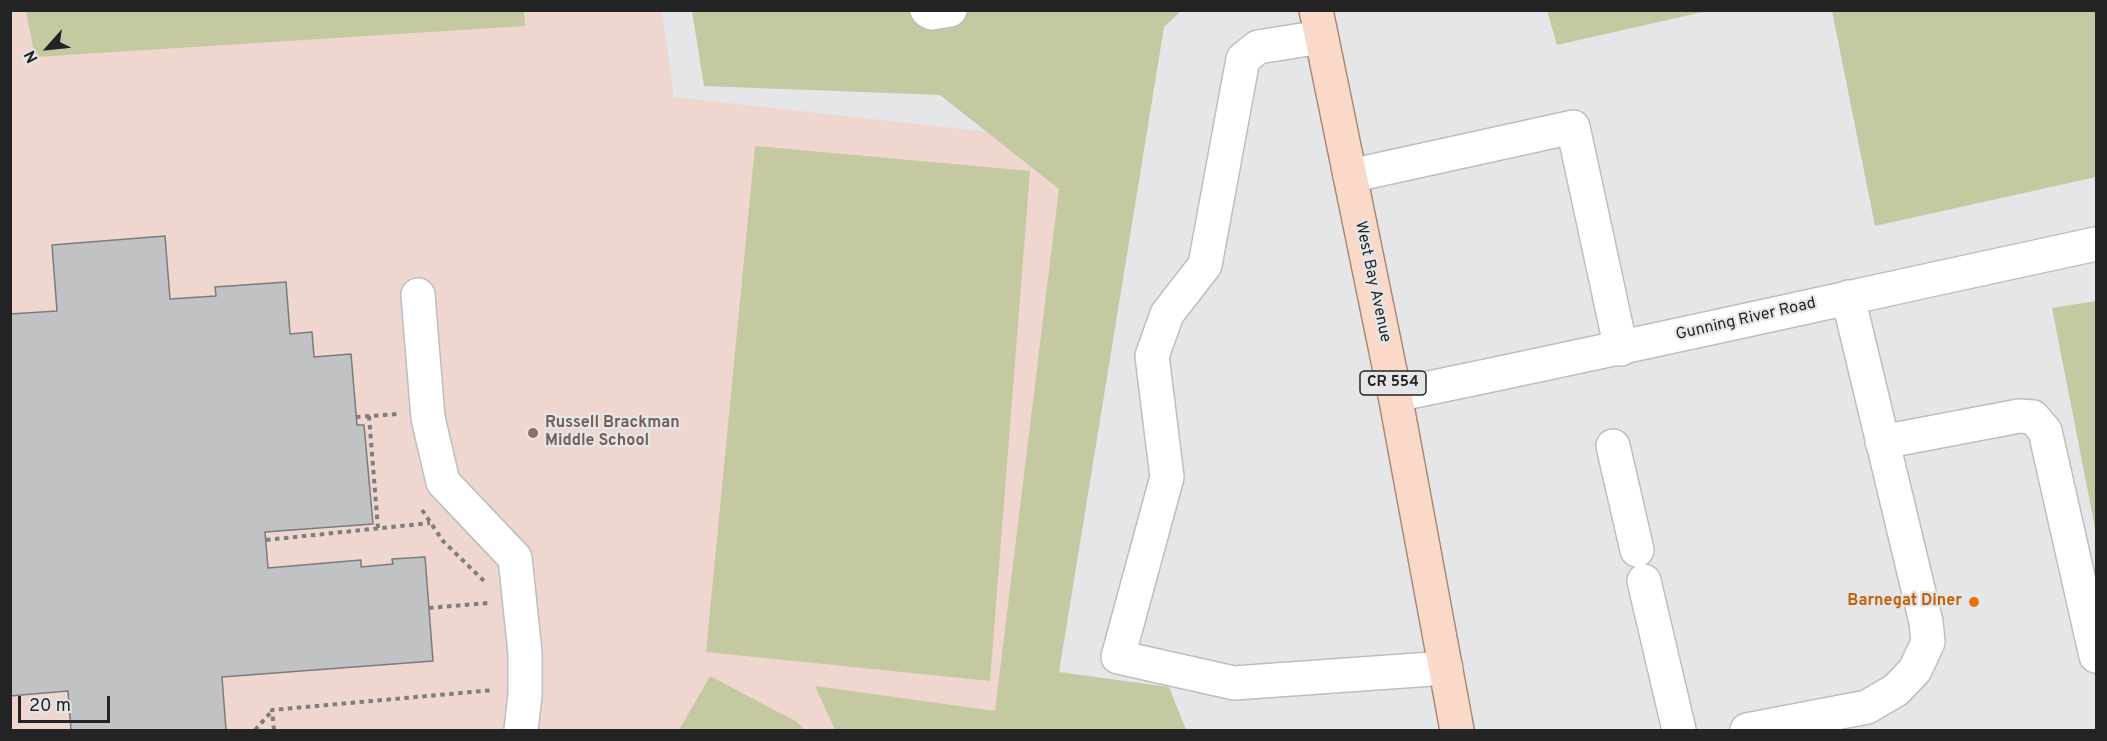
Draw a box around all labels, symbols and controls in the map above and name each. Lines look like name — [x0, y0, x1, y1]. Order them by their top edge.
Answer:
north arrow — [18, 18, 78, 78]
text: N — [20, 47, 43, 66]
street label: West Bay Avenue — [1350, 220, 1394, 344]
street label: Gunning River Road — [1674, 295, 1818, 345]
road number: CR 554 — [1360, 371, 1426, 395]
place label: Russell Brackman Middle School — [545, 414, 680, 452]
marker: Russell Brackman Middle School — [526, 426, 540, 440]
place label: Barnegat Diner — [1847, 592, 1962, 612]
marker: Barnegat Diner — [1967, 595, 1981, 609]
scale bar — [21, 684, 112, 722]
text: 20 m — [29, 695, 71, 718]

